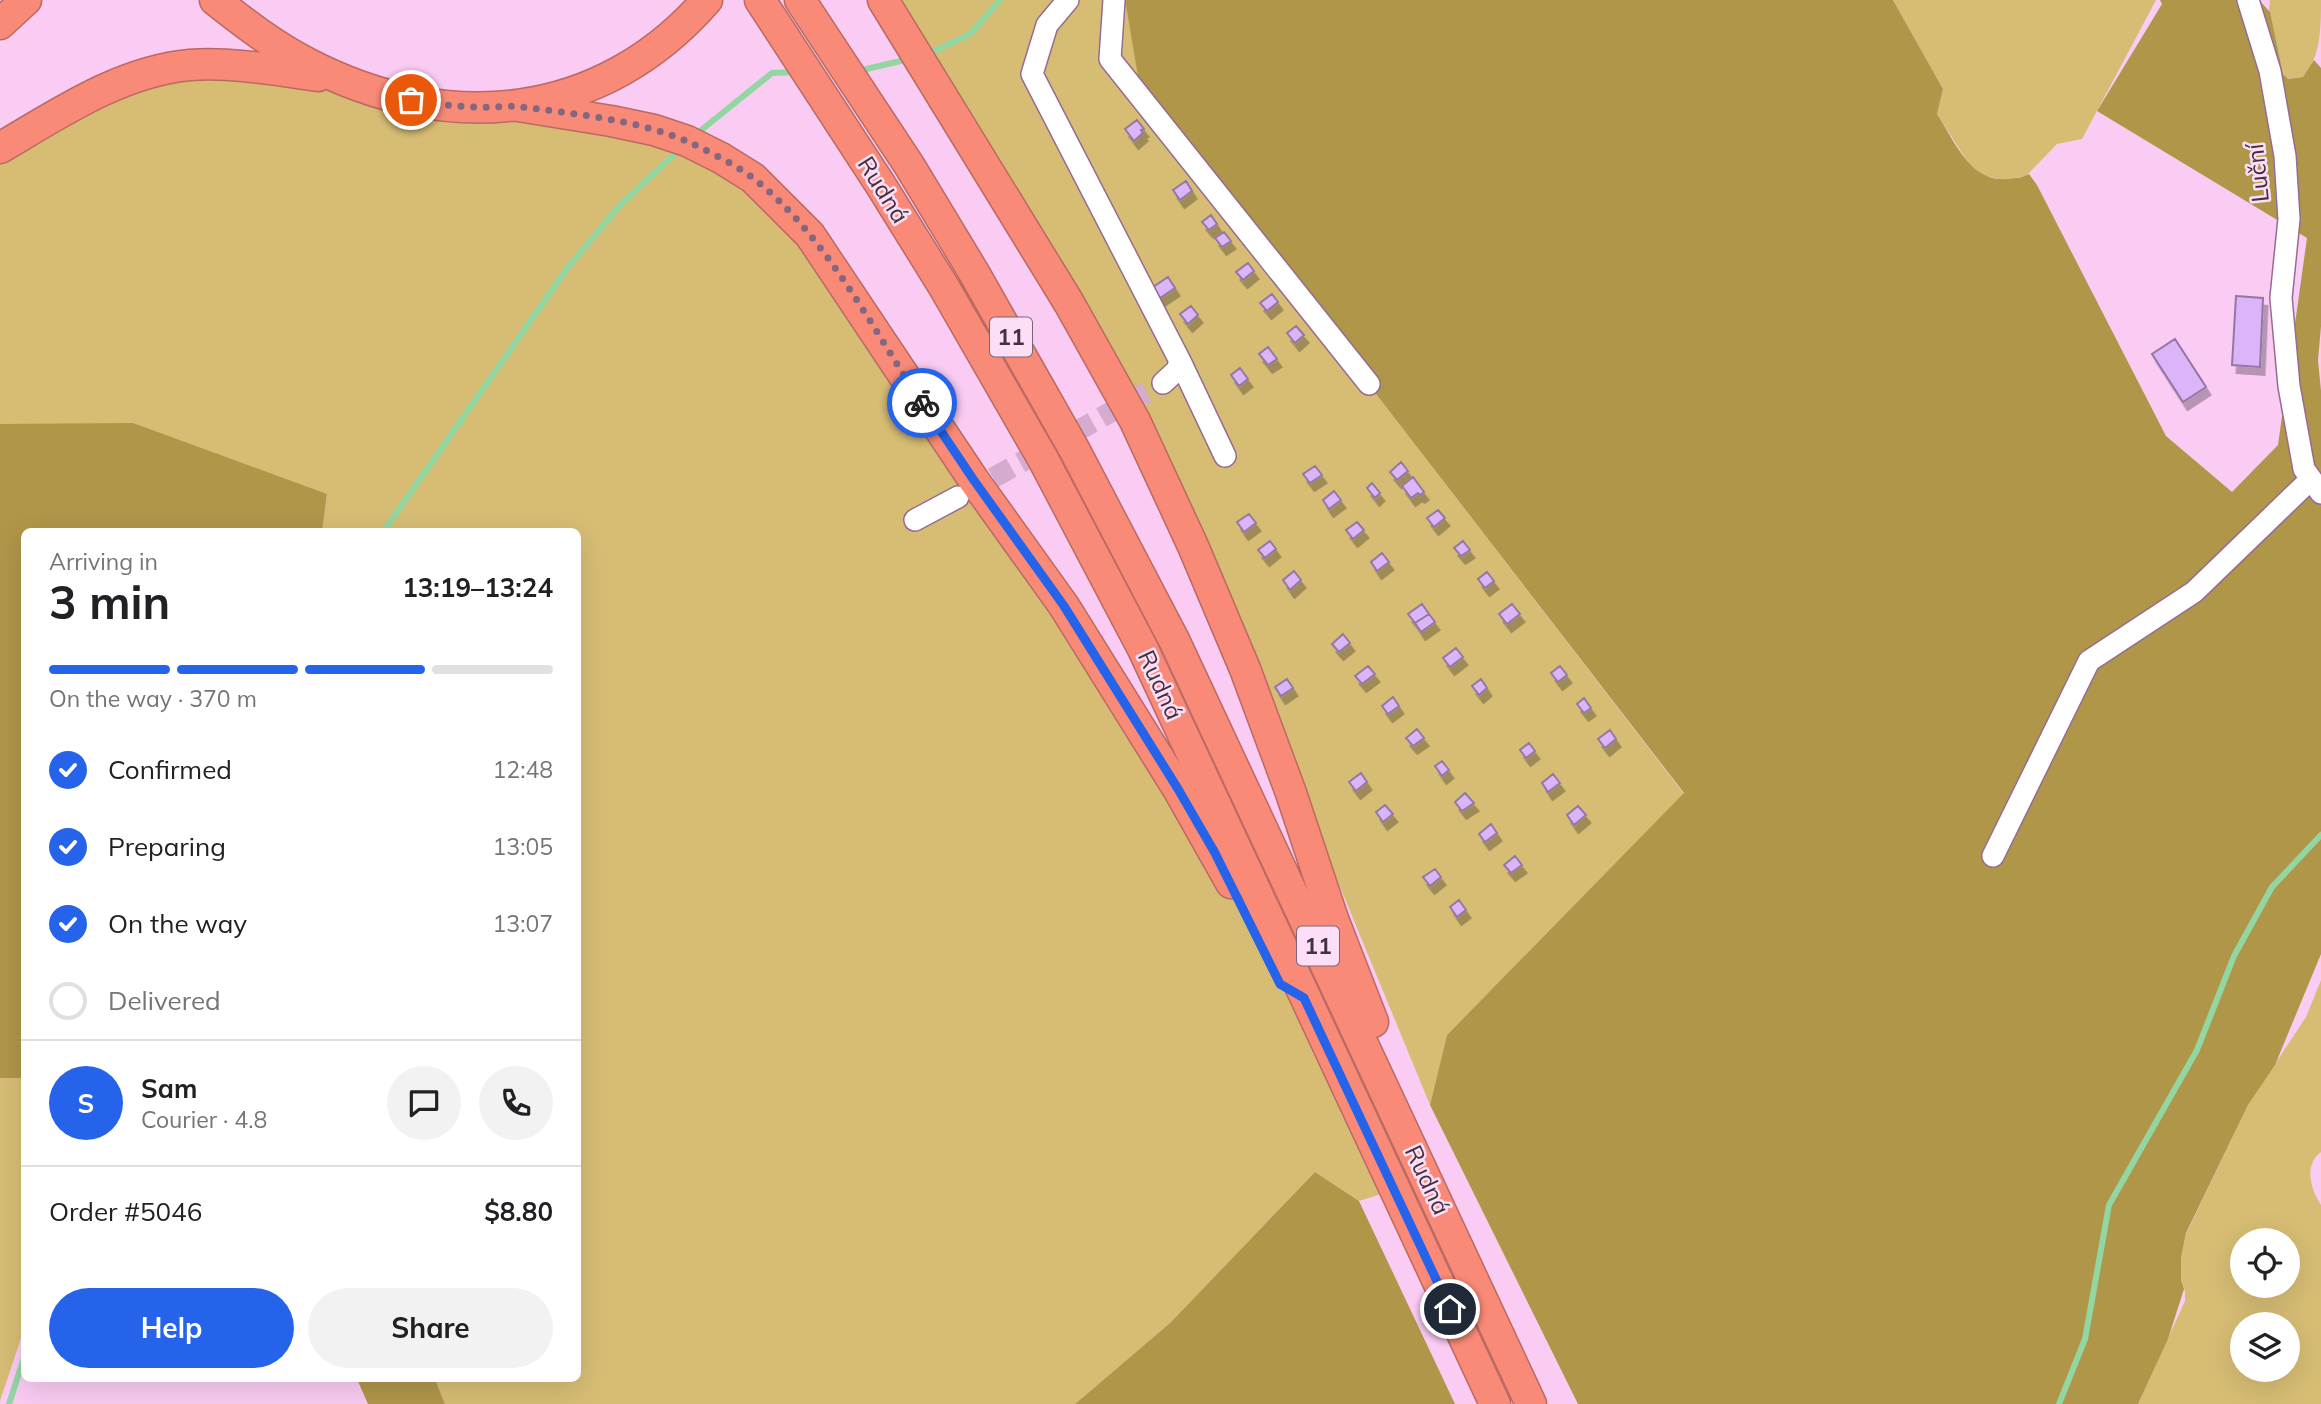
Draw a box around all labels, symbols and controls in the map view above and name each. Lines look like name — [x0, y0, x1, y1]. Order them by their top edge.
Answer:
pin — [381, 70, 441, 130]
icon: bag — [392, 81, 430, 119]
street label: Luční — [2239, 141, 2275, 204]
street label: Rudná — [852, 150, 916, 229]
road number: 11 — [990, 318, 1032, 356]
courier — [887, 368, 957, 438]
icon: bike — [903, 384, 941, 422]
text: Arriving in — [49, 547, 158, 576]
text: 13:19–13:24 — [402, 571, 553, 604]
text: 3 min — [49, 573, 170, 631]
street label: Rudná — [1132, 645, 1190, 724]
text: On the way · 370 m — [49, 684, 257, 713]
icon: check — [49, 751, 87, 789]
text: Confirmed — [108, 753, 232, 786]
text: 12:48 — [493, 755, 553, 784]
icon: check — [49, 828, 87, 866]
text: Preparing — [108, 830, 226, 863]
text: 13:05 — [493, 832, 553, 861]
icon: check — [49, 905, 87, 943]
text: On the way — [108, 907, 247, 940]
text: 13:07 — [493, 909, 553, 938]
road number: 11 — [1297, 926, 1339, 965]
text: Delivered — [108, 984, 221, 1017]
button: chat — [387, 1066, 461, 1140]
button: phone — [479, 1066, 553, 1140]
text: Sam — [141, 1072, 197, 1105]
text: S — [78, 1087, 94, 1120]
text: Courier · 4.8 — [141, 1105, 267, 1134]
street label: Rudná — [1399, 1140, 1457, 1219]
text: Order #5046 — [49, 1195, 202, 1228]
text: $8.80 — [484, 1195, 553, 1228]
map controls — [2230, 1228, 2300, 1382]
button: locate — [2230, 1228, 2300, 1298]
pin — [1420, 1279, 1480, 1339]
button: Help — [49, 1288, 294, 1368]
button: Share — [308, 1288, 553, 1368]
icon: home — [1431, 1290, 1469, 1328]
button: layers — [2230, 1312, 2300, 1382]

